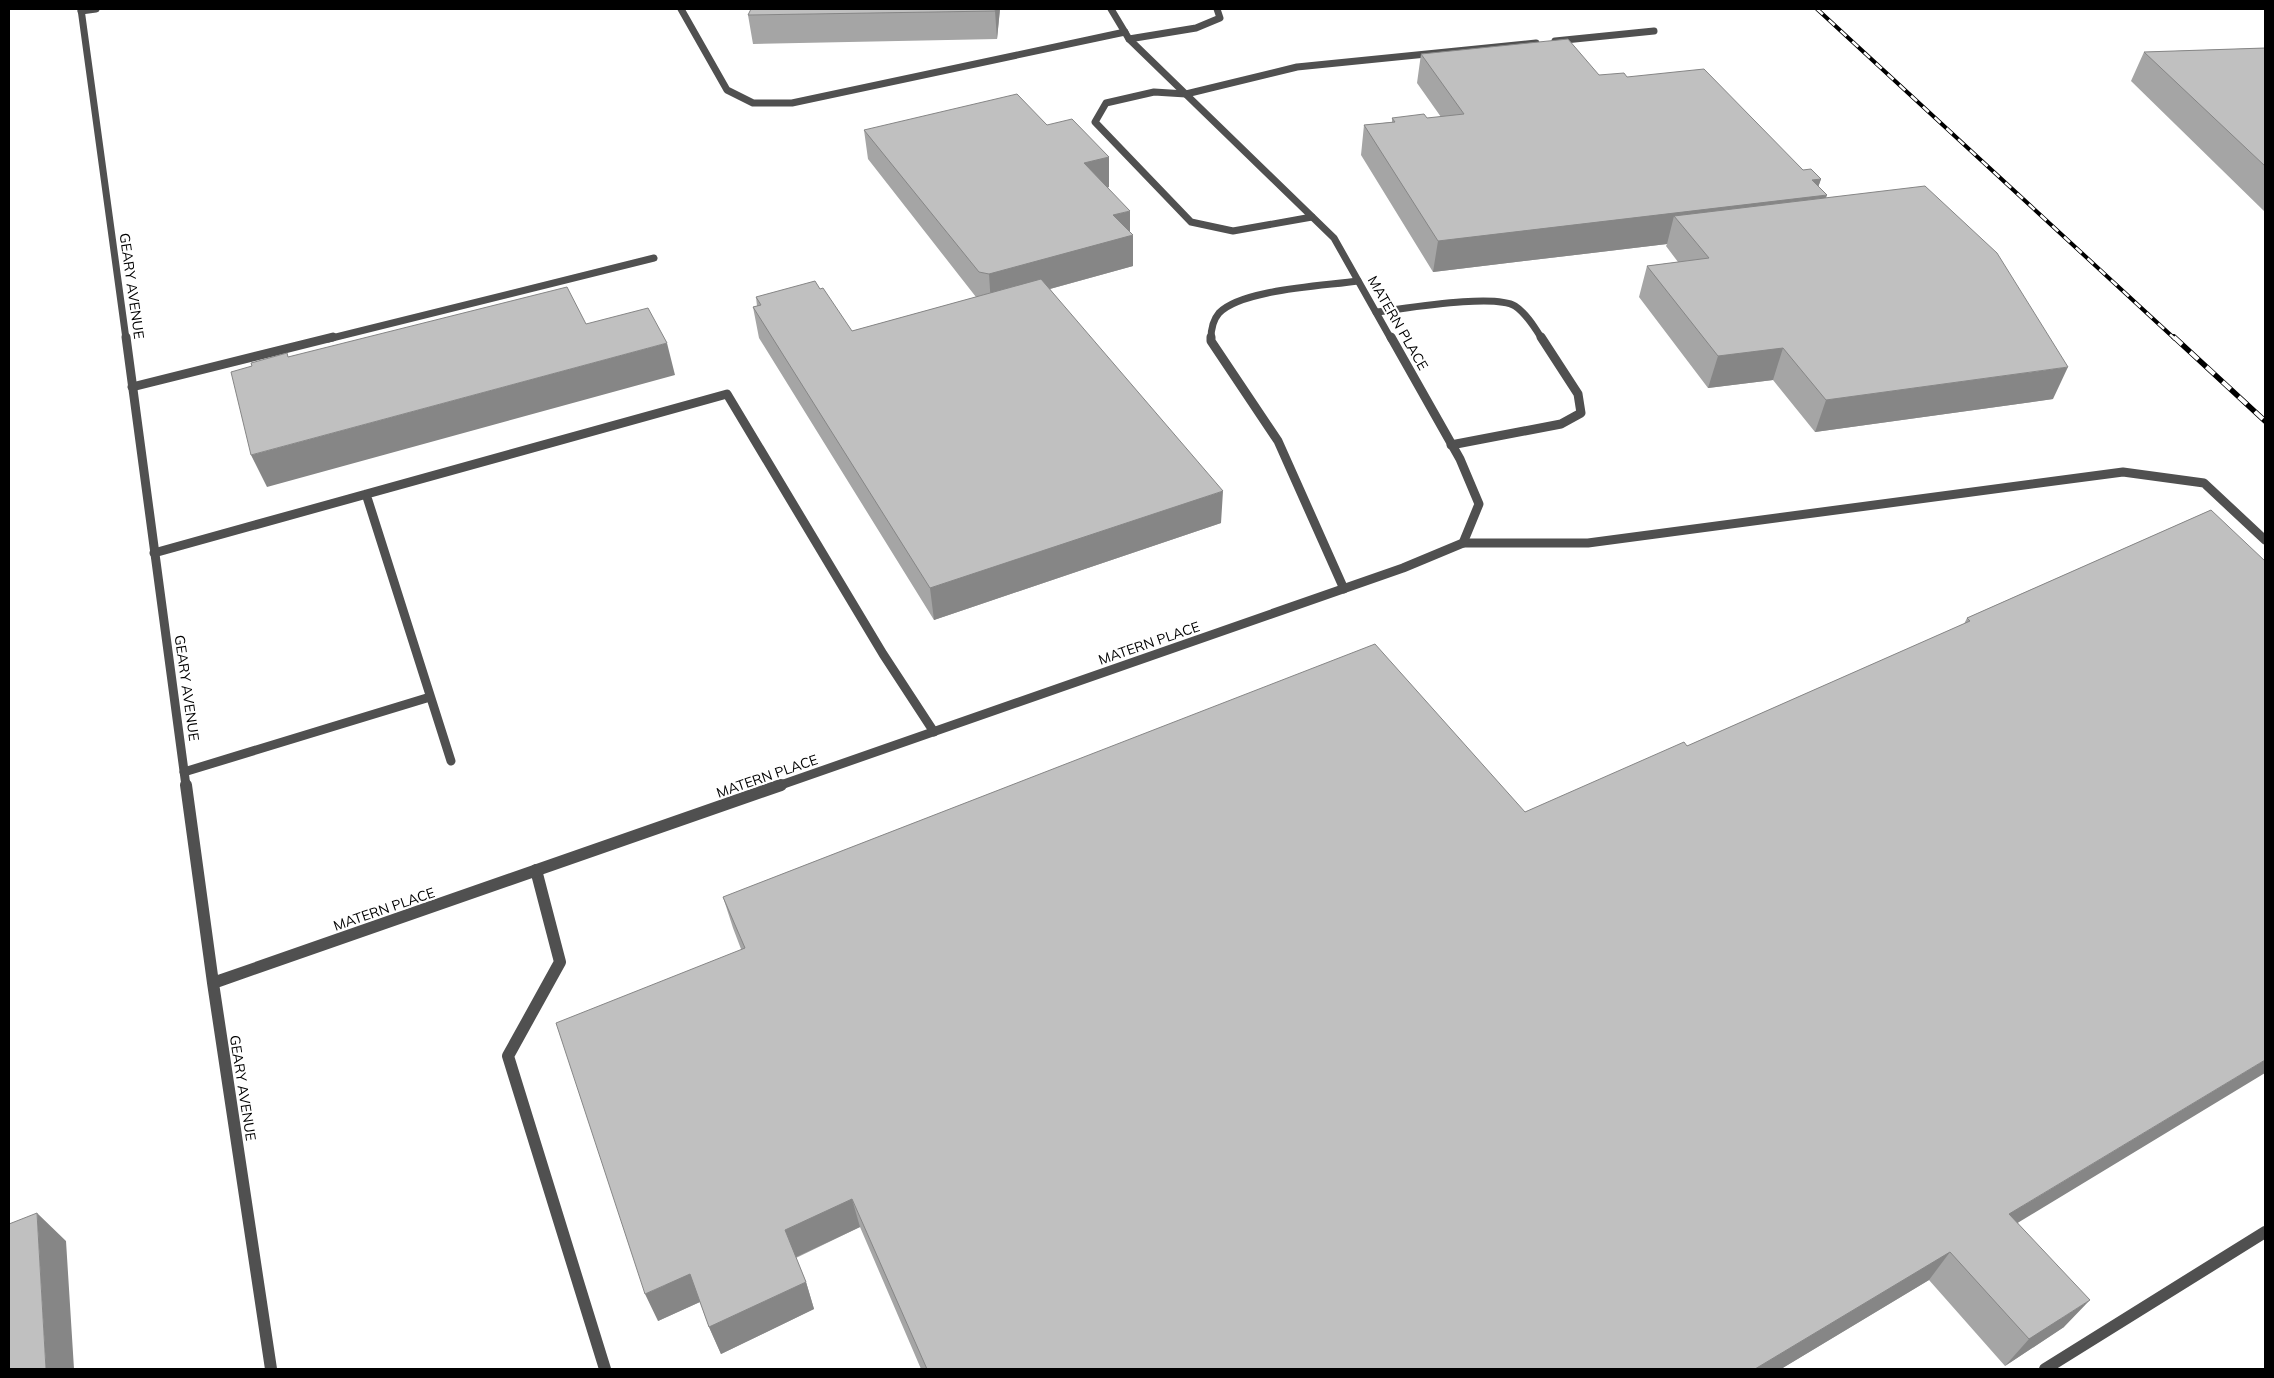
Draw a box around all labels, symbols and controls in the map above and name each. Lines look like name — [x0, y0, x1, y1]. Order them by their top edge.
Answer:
street label: GEARY AVENUE — [116, 232, 148, 340]
street label: MATERN PLACE — [1364, 273, 1432, 373]
street label: MATERN PLACE — [1096, 617, 1202, 669]
street label: GEARY AVENUE — [171, 634, 203, 742]
street label: MATERN PLACE — [714, 750, 820, 802]
street label: MATERN PLACE — [331, 883, 437, 935]
street label: GEARY AVENUE — [226, 1034, 260, 1142]

